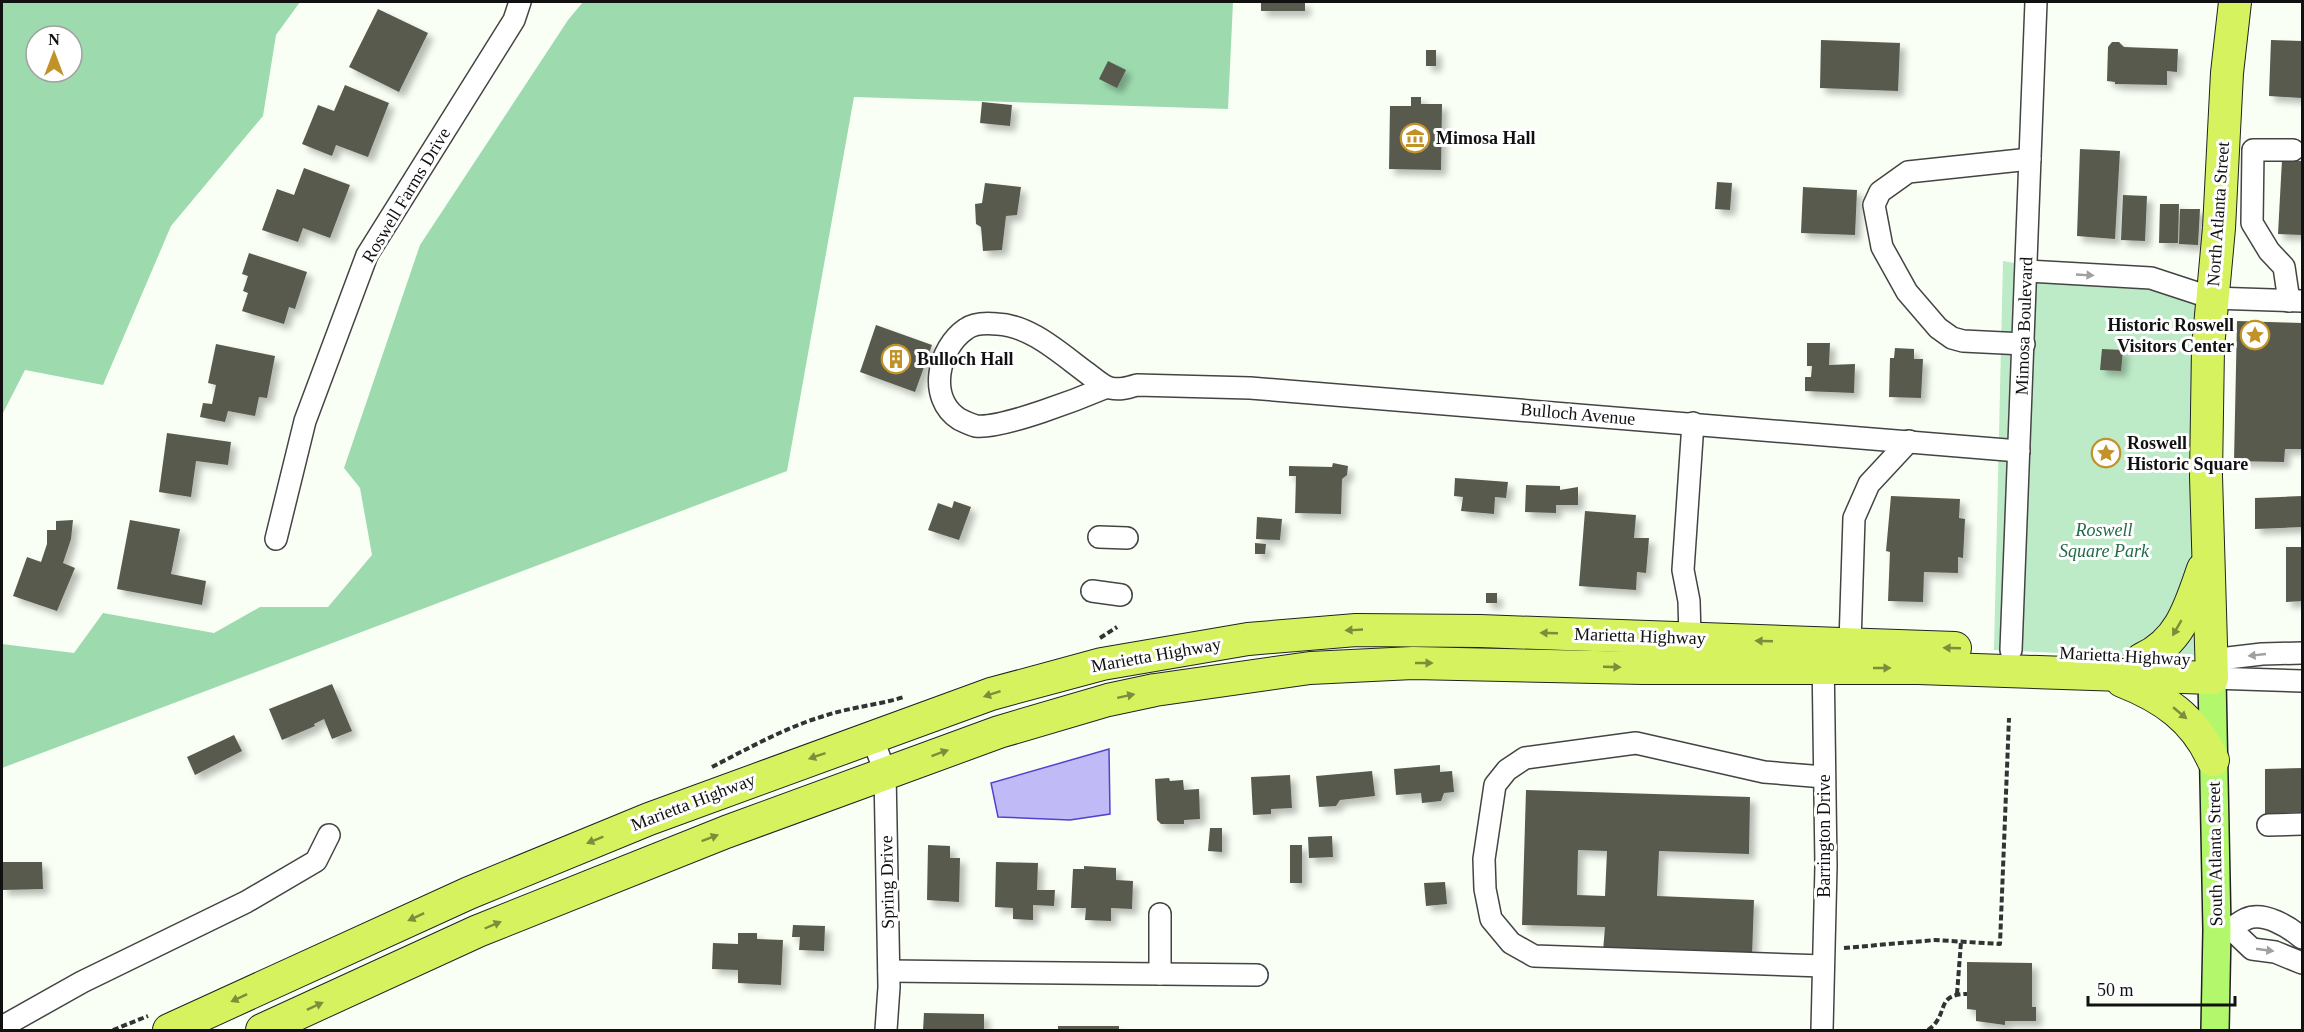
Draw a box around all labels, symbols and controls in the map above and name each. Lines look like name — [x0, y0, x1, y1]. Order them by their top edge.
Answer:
north arrow — [24, 24, 84, 84]
text: N — [48, 31, 60, 48]
museum icon: Mimosa Hall — [1399, 122, 1431, 154]
street label: Roswell Farms Drive — [358, 124, 454, 266]
place label: Mimosa Hall — [1436, 128, 1536, 148]
street label: North Atlanta Street — [2203, 141, 2233, 287]
street label: Mimosa Boulevard — [2012, 256, 2036, 396]
one-way arrow — [2076, 270, 2095, 279]
place label: Historic Roswell Visitors Center — [2108, 315, 2234, 356]
place icon: Historic Roswell Visitors Center — [2239, 319, 2271, 351]
building icon: Bulloch Hall — [880, 343, 912, 375]
place label: Bulloch Hall — [917, 349, 1014, 369]
street label: Bulloch Avenue — [1520, 399, 1636, 429]
place label: Roswell Historic Square — [2127, 433, 2248, 474]
place icon: Roswell Historic Square — [2090, 437, 2122, 469]
park label: Roswell Square Park — [2059, 520, 2150, 561]
one-way arrow — [2172, 620, 2183, 636]
street label: Marietta Highway — [1574, 624, 1706, 648]
one-way arrow — [1344, 626, 1363, 635]
one-way arrow — [1539, 629, 1558, 638]
street label: Marietta Highway — [1090, 634, 1222, 676]
one-way arrow — [1755, 636, 1774, 645]
one-way arrow — [1943, 643, 1962, 652]
street label: Marietta Highway — [2059, 643, 2191, 669]
one-way arrow — [2247, 650, 2266, 660]
one-way arrow — [1414, 658, 1433, 668]
one-way arrow — [1602, 662, 1621, 672]
one-way arrow — [1872, 663, 1891, 673]
one-way arrow — [983, 689, 1001, 699]
one-way arrow — [1117, 691, 1136, 700]
one-way arrow — [2172, 706, 2187, 719]
one-way arrow — [931, 747, 949, 757]
one-way arrow — [808, 751, 826, 761]
street label: Marietta Highway — [628, 769, 758, 835]
street label: Barrington Drive — [1814, 774, 1834, 898]
street label: South Atlanta Street — [2204, 781, 2226, 927]
one-way arrow — [701, 833, 719, 842]
street label: Spring Drive — [876, 835, 898, 929]
one-way arrow — [586, 836, 604, 845]
one-way arrow — [407, 913, 425, 923]
one-way arrow — [484, 920, 502, 930]
one-way arrow — [2255, 946, 2274, 955]
scale bar — [2088, 969, 2235, 1007]
text: 50 m — [2097, 980, 2134, 1000]
one-way arrow — [230, 994, 247, 1003]
one-way arrow — [306, 1001, 324, 1010]

